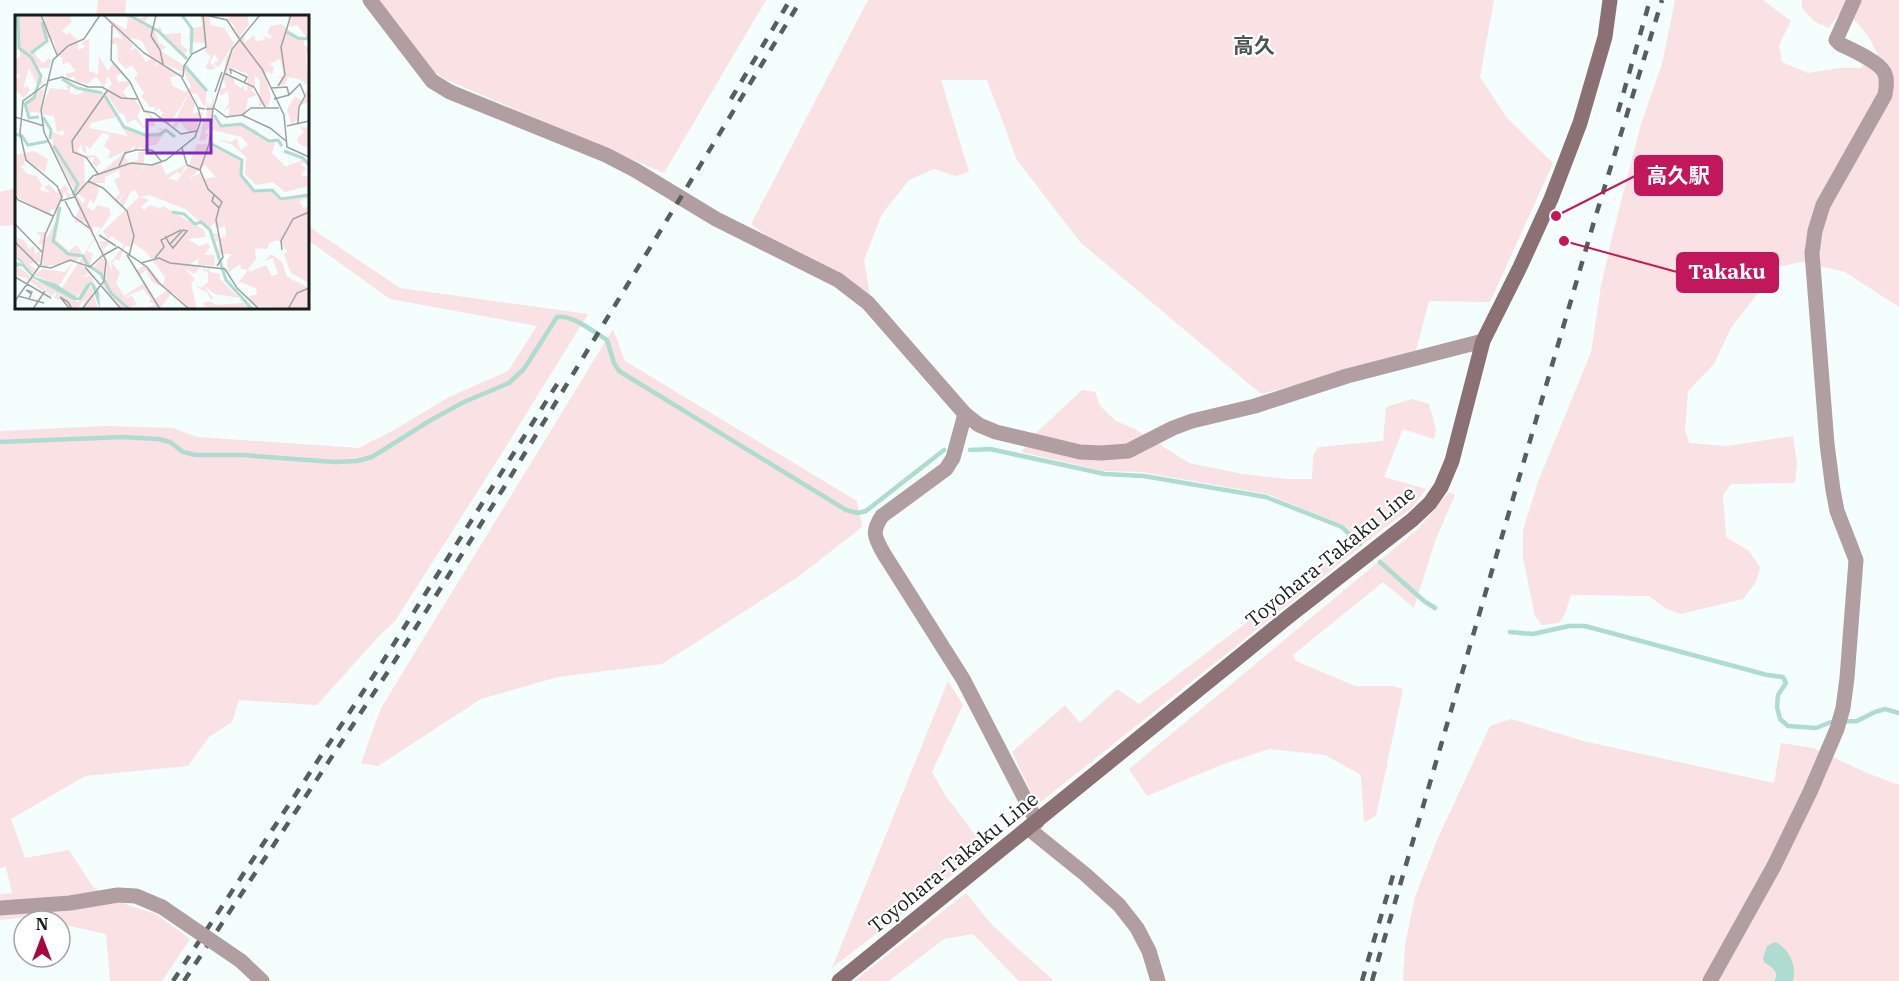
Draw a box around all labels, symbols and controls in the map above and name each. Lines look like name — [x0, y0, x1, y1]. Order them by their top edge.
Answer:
inset map — [15, 15, 309, 309]
district label: 高久 — [1233, 31, 1275, 59]
callout: 高久駅 — [1635, 156, 1722, 195]
text: 高久駅 — [1647, 161, 1710, 189]
callout: Takaku — [1677, 253, 1778, 292]
text: Takaku — [1688, 257, 1766, 285]
street label: Toyohara-Takaku Line — [1239, 479, 1421, 633]
street label: Toyohara-Takaku Line — [862, 785, 1044, 939]
north arrow — [12, 909, 72, 969]
text: N — [36, 914, 48, 934]

